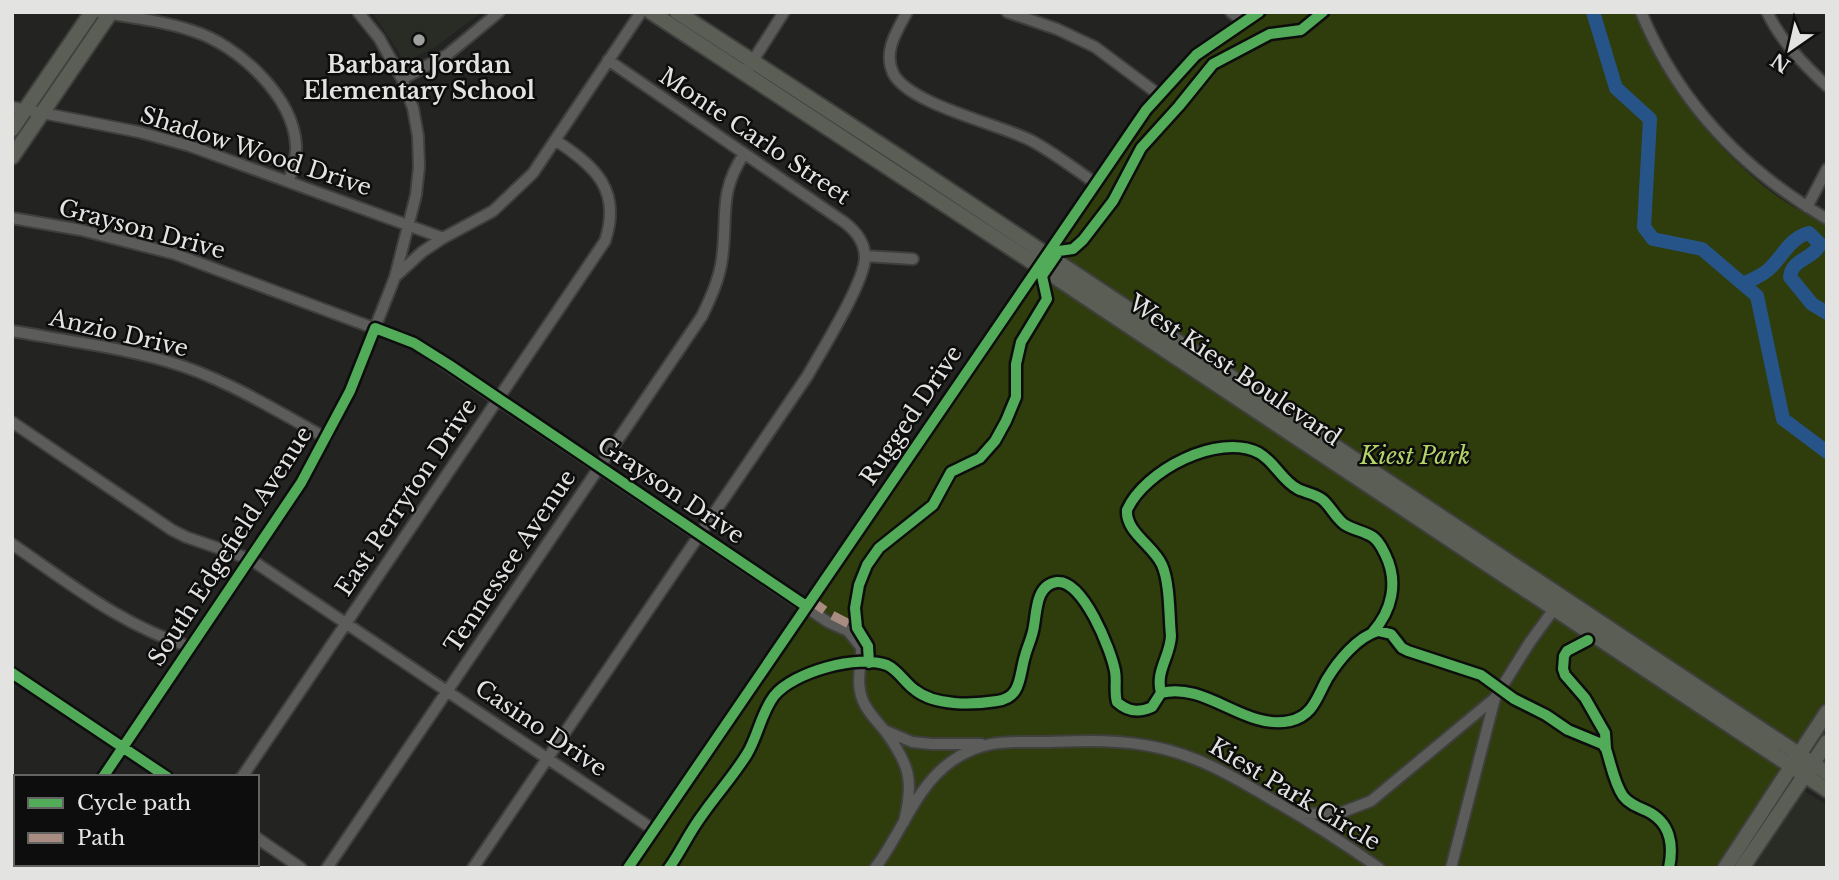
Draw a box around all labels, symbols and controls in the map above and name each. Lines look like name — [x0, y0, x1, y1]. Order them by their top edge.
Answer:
north arrow — [1755, 14, 1825, 84]
marker: Barbara Jordan Elementary School — [411, 32, 427, 48]
text: N — [1767, 48, 1795, 77]
place label: Barbara Jordan Elementary School — [303, 51, 535, 105]
street label: Monte Carlo Street — [654, 62, 856, 210]
street label: Shadow Wood Drive — [137, 100, 375, 202]
street label: Grayson Drive — [56, 193, 228, 265]
street label: West Kiest Boulevard — [1123, 288, 1347, 452]
street label: Anzio Drive — [46, 303, 191, 363]
street label: Rugged Drive — [854, 340, 968, 490]
street label: East Perryton Drive — [330, 393, 482, 601]
street label: South Edgefield Avenue — [142, 421, 318, 671]
street label: Grayson Drive — [592, 431, 750, 549]
park label: Kiest Park — [1359, 442, 1470, 470]
street label: Tennessee Avenue — [438, 464, 582, 658]
street label: Casino Drive — [470, 674, 612, 782]
street label: Kiest Park Circle — [1204, 732, 1386, 856]
legend — [14, 775, 259, 866]
text: Cycle path — [77, 790, 191, 816]
text: Path — [77, 825, 125, 851]

